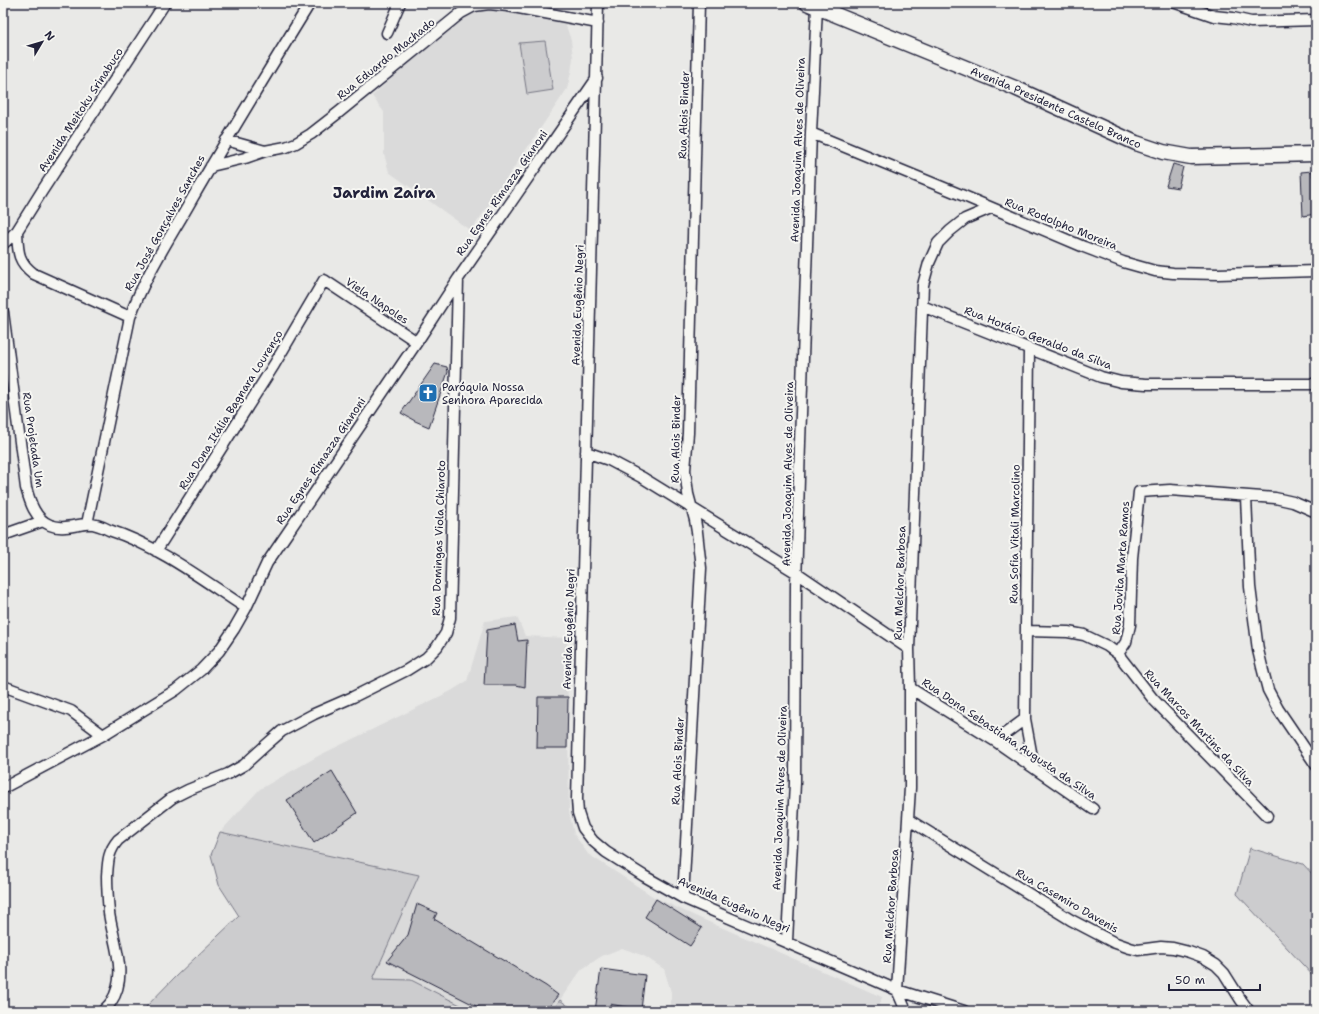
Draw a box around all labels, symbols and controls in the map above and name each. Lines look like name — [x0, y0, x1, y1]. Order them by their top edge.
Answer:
street label: Rua Eduardo Machado — [334, 15, 438, 103]
north arrow — [22, 22, 62, 62]
text: N — [41, 28, 58, 44]
street label: Avenida Meitoku Srinabuco — [35, 45, 127, 175]
street label: Avenida Joaquim Alves de Oliveira — [787, 57, 809, 243]
street label: Avenida Presidente Castelo Branco — [968, 63, 1144, 152]
street label: Rua Alois Binder — [675, 71, 693, 159]
street label: Rua Egnes Rimazza Gianoni — [453, 127, 551, 259]
street label: Rua José Gonçalves Sanches — [121, 152, 209, 294]
district label: Jardim Zaíra — [333, 183, 436, 203]
street label: Rua Rodolpho Moreira — [1003, 195, 1120, 253]
street label: Avenida Eugênio Negri — [568, 244, 588, 366]
street label: Viela Napoles — [343, 274, 411, 328]
street label: Rua Horácio Geraldo da Silva — [962, 303, 1114, 373]
street label: Rua Dona Itália Bagnara Lourenço — [175, 327, 287, 493]
place label: Paróquia Nossa Senhora Aparecida — [442, 380, 543, 408]
street label: Avenida Joaquim Alves de Oliveira — [779, 381, 797, 567]
church icon: Paróquia Nossa Senhora Aparecida — [417, 382, 439, 404]
street label: Rua Projetada Um — [19, 391, 47, 489]
street label: Rua Egnes Rimazza Gianoni — [273, 394, 369, 528]
street label: Rua Alois Binder — [668, 395, 684, 483]
street label: Rua Domingas Viola Chiaroto — [429, 460, 449, 616]
street label: Rua Sofia Vitali Marcolino — [1006, 464, 1024, 604]
street label: Rua Jovita Marta Ramos — [1109, 501, 1133, 635]
street label: Rua Melchor Barbosa — [891, 525, 910, 641]
street label: Avenida Eugênio Negri — [559, 568, 579, 690]
street label: Rua Marcos Martins da Silva — [1141, 666, 1257, 790]
street label: Rua Dona Sebastiana Augusta da Silva — [919, 675, 1099, 803]
street label: Avenida Joaquim Alves de Oliveira — [769, 705, 791, 891]
street label: Rua Alois Binder — [668, 717, 688, 805]
street label: Rua Melchor Barbosa — [880, 848, 902, 964]
street label: Rua Casemiro Davenis — [1013, 865, 1121, 937]
street label: Avenida Eugênio Negri — [676, 873, 792, 937]
scale bar — [1169, 966, 1260, 992]
text: 50 m — [1175, 972, 1205, 988]

